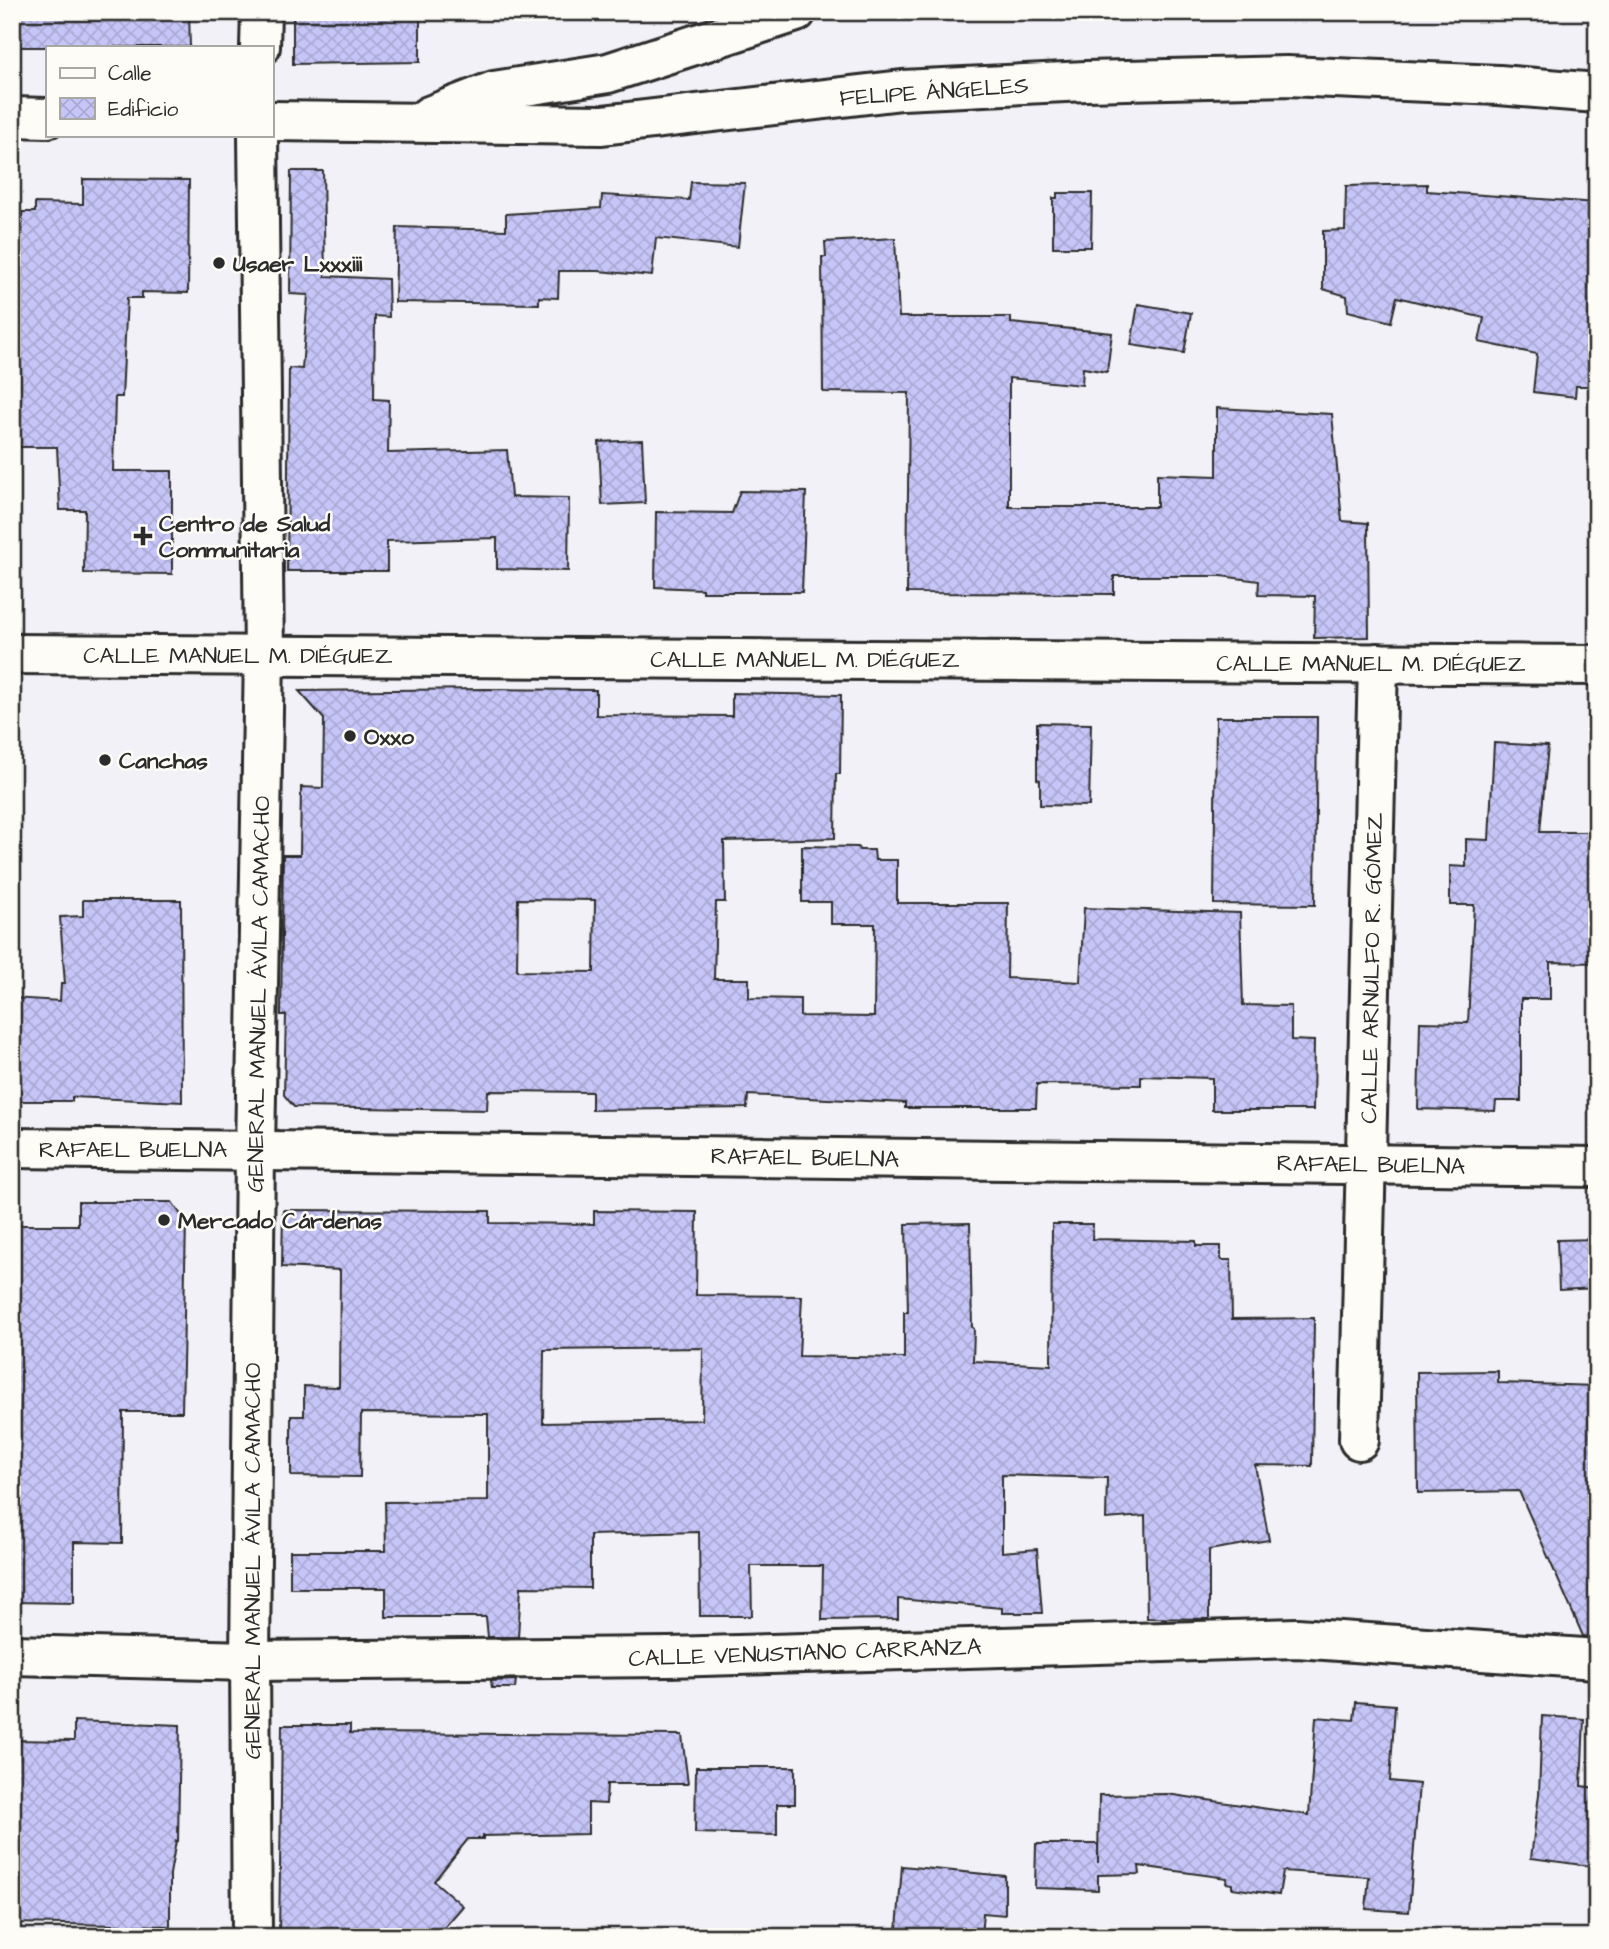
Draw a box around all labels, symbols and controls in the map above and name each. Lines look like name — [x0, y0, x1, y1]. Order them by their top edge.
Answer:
legend — [46, 46, 273, 136]
text: Calle — [108, 59, 152, 88]
street label: FELIPE ÁNGELES — [838, 69, 1030, 115]
text: Edificio — [108, 95, 178, 124]
place label: Usaer Lxxxiii — [233, 248, 363, 280]
marker: Usaer Lxxxiii — [211, 255, 227, 271]
place label: Centro de Salud Communitaria — [159, 508, 331, 566]
marker: Centro de Salud Communitaria — [133, 526, 153, 546]
street label: CALLE MANUEL M. DIÉGUEZ — [83, 640, 393, 672]
street label: CALLE MANUEL M. DIÉGUEZ — [650, 644, 960, 676]
street label: CALLE MANUEL M. DIÉGUEZ — [1216, 648, 1526, 680]
place label: Oxxo — [364, 721, 414, 753]
marker: Oxxo — [342, 728, 358, 744]
place label: Canchas — [119, 745, 208, 777]
marker: Canchas — [97, 752, 113, 768]
street label: GENERAL MANUEL ÁVILA CAMACHO — [240, 795, 278, 1193]
street label: CALLE ARNULFO R. GÓMEZ — [1353, 812, 1391, 1124]
street label: RAFAEL BUELNA — [39, 1134, 228, 1166]
street label: RAFAEL BUELNA — [710, 1140, 900, 1176]
street label: RAFAEL BUELNA — [1276, 1147, 1466, 1183]
place label: Mercado Cárdenas — [178, 1205, 382, 1237]
marker: Mercado Cárdenas — [156, 1212, 172, 1228]
street label: GENERAL MANUEL ÁVILA CAMACHO — [237, 1363, 269, 1759]
street label: CALLE VENUSTIANO CARRANZA — [628, 1631, 982, 1675]

